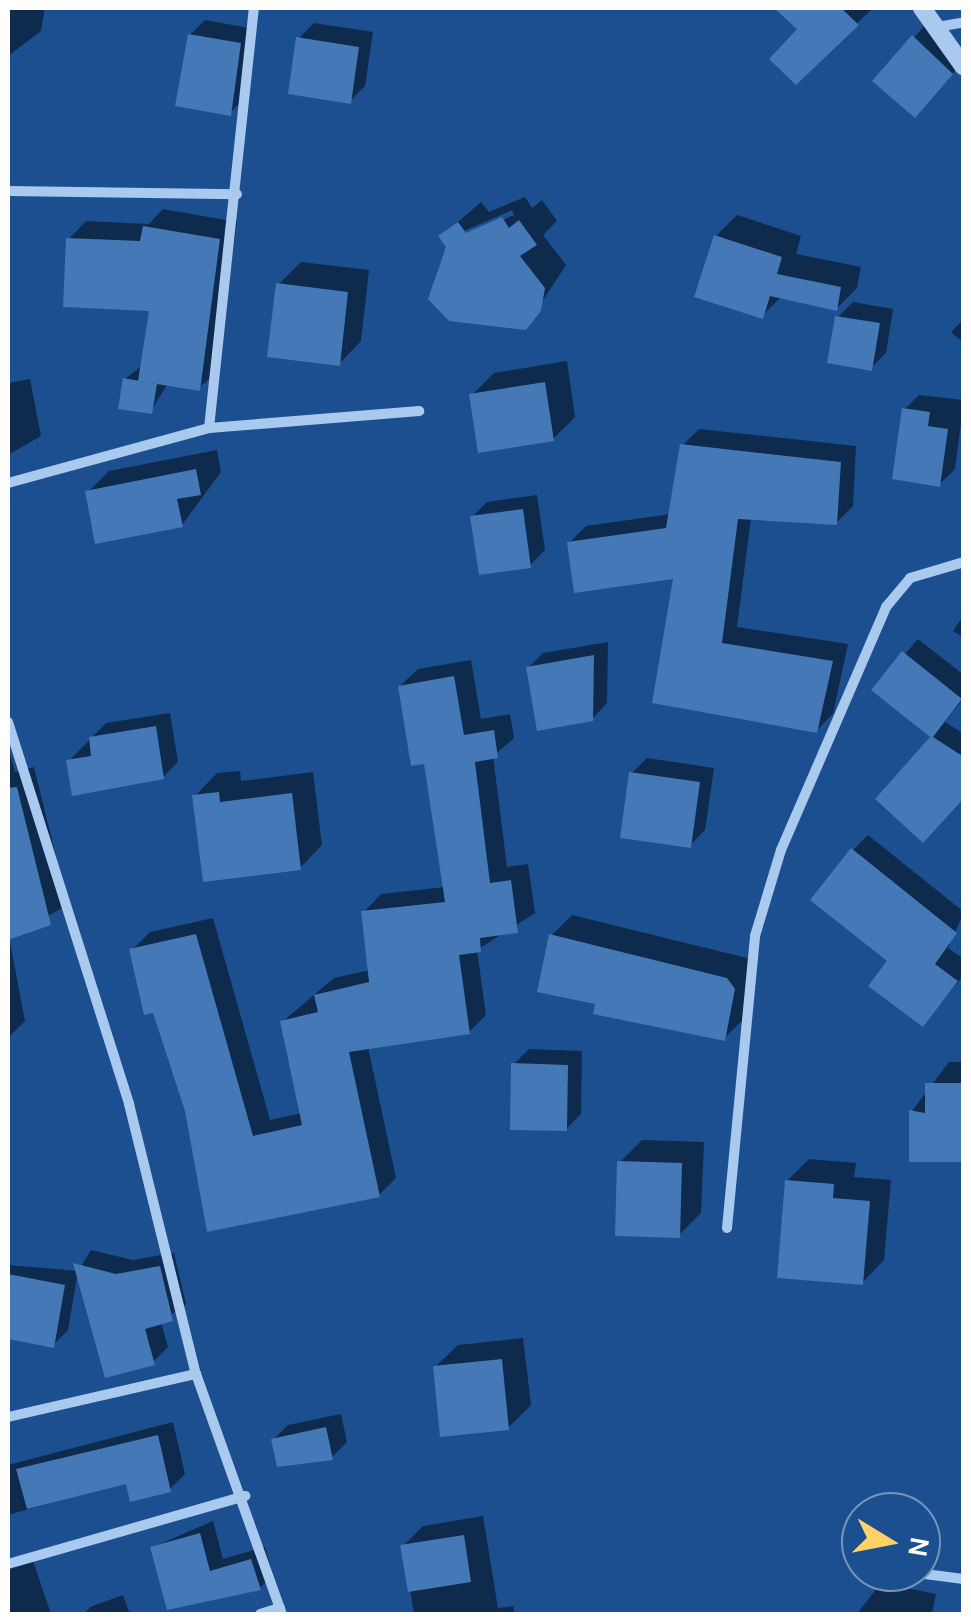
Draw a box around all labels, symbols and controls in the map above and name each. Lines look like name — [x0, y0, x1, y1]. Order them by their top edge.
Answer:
north arrow — [841, 1492, 941, 1592]
text: N — [901, 1534, 937, 1560]

